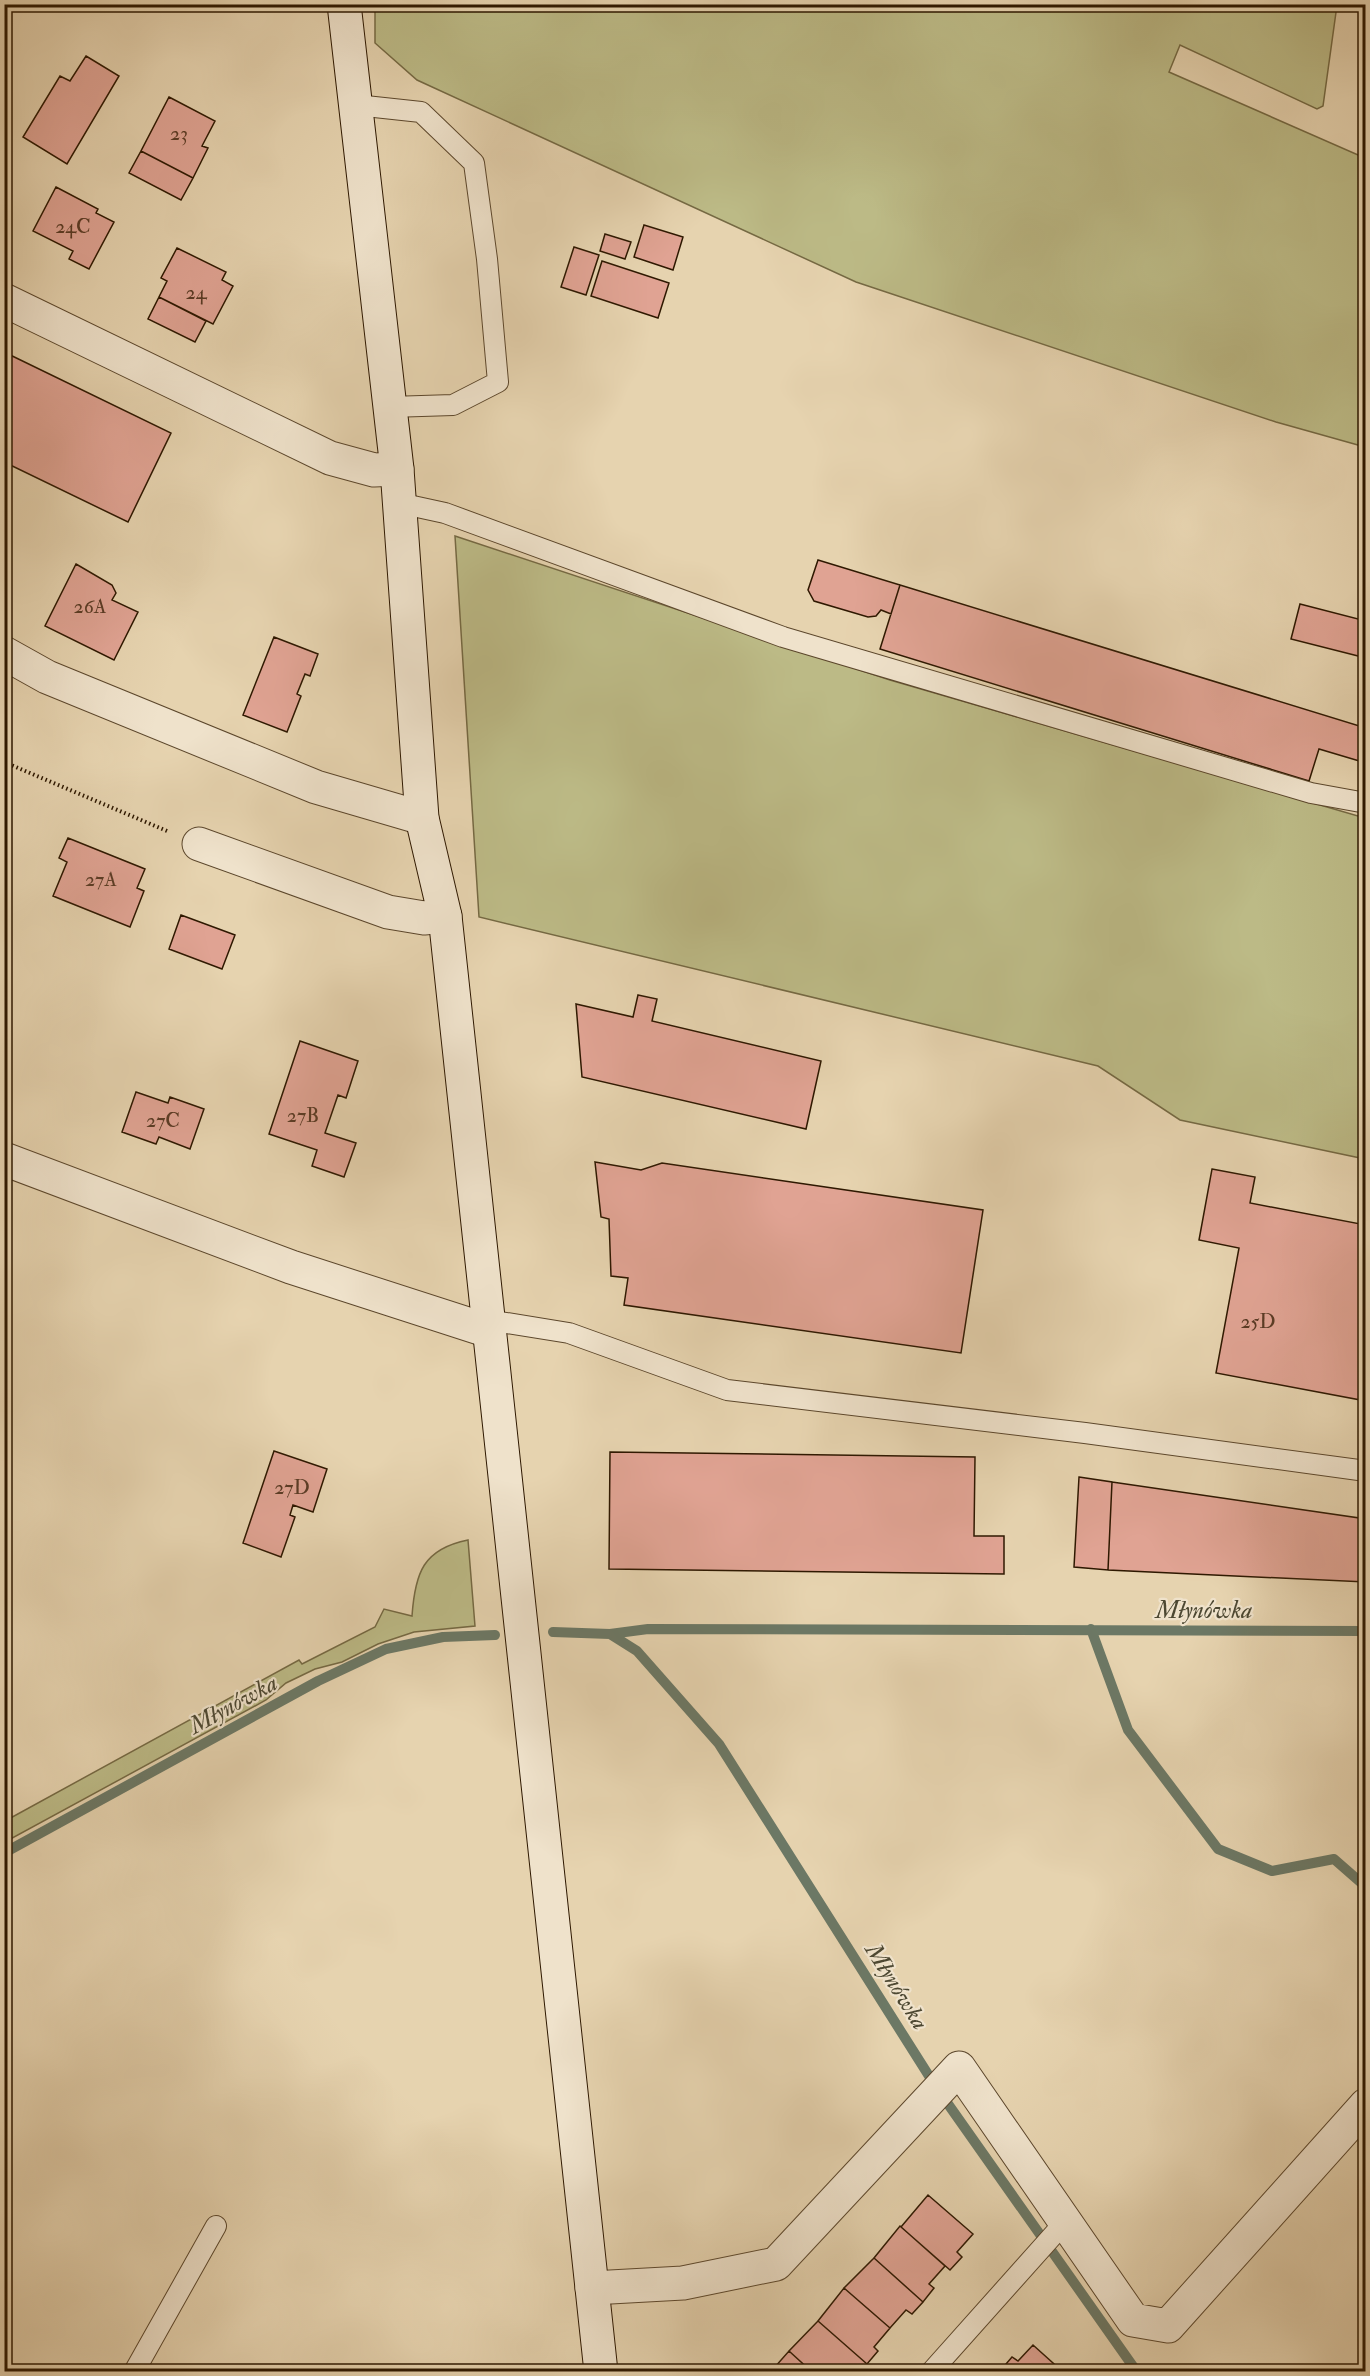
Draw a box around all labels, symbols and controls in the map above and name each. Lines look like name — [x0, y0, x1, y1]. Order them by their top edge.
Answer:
house number: 23 — [170, 121, 188, 146]
house number: 24C — [55, 214, 91, 239]
house number: 24 — [186, 280, 208, 305]
house number: 26A — [74, 594, 107, 619]
house number: 27A — [85, 867, 117, 892]
house number: 27B — [287, 1103, 319, 1128]
house number: 27C — [146, 1108, 180, 1133]
house number: 25D — [1240, 1309, 1276, 1334]
house number: 27D — [274, 1475, 310, 1500]
water label: Młynówka — [1154, 1595, 1252, 1626]
water label: Młynówka — [182, 1667, 283, 1742]
water label: Młynówka — [857, 1935, 935, 2036]

